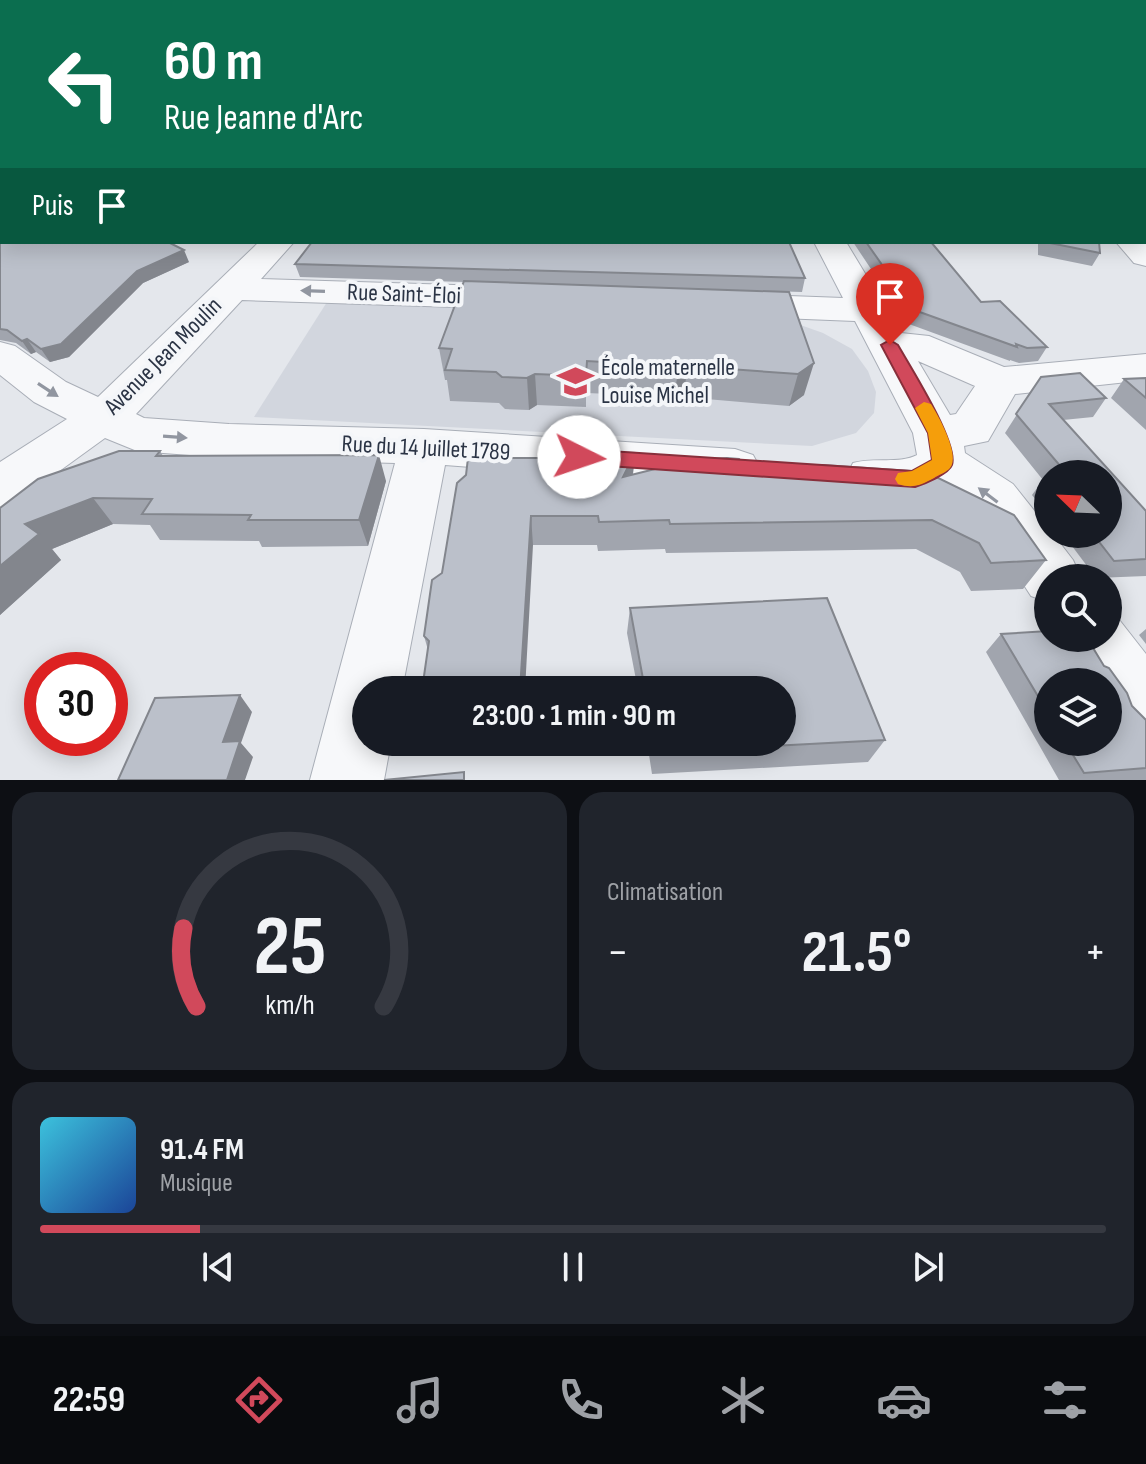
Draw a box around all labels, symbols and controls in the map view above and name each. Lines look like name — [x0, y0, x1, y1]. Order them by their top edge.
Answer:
text: 60 m — [164, 29, 263, 96]
icon: left — [32, 32, 136, 136]
text: Rue Jeanne d'Arc — [164, 97, 364, 140]
icon: arrive — [90, 184, 134, 228]
text: Puis — [32, 188, 74, 224]
pin — [856, 263, 924, 345]
icon: arrive — [868, 275, 912, 319]
street label: Rue Saint-Éloi — [347, 278, 461, 310]
one-way arrow — [300, 285, 325, 298]
street label: Avenue Jean Moulin — [97, 291, 228, 422]
place label: École maternelle Louise Michel — [601, 353, 735, 410]
school or university icon: École maternelle Louise Michel — [556, 362, 594, 400]
one-way arrow — [38, 382, 59, 397]
position arrow — [537, 415, 621, 499]
street label: Rue du 14 Juillet 1789 — [341, 429, 511, 467]
one-way arrow — [163, 431, 188, 444]
north arrow — [1034, 460, 1122, 548]
map controls — [1034, 460, 1122, 756]
one-way arrow — [977, 488, 998, 503]
button: search — [1034, 564, 1122, 652]
speed limit sign: 30 — [24, 652, 128, 756]
button: layers — [1034, 668, 1122, 756]
text: 23:00 · 1 min · 90 m — [472, 698, 676, 734]
text: Climatisation — [607, 877, 723, 908]
text: 25 — [253, 898, 326, 998]
text: 21.5° — [801, 917, 912, 989]
text: − — [607, 926, 629, 979]
text: + — [1084, 926, 1106, 979]
text: km/h — [265, 988, 314, 1023]
text: 91.4 FM — [160, 1132, 244, 1168]
text: Musique — [160, 1168, 233, 1199]
icon: previous — [196, 1245, 240, 1289]
icon: pause — [551, 1245, 595, 1289]
icon: next — [906, 1245, 950, 1289]
icon: directions — [231, 1372, 287, 1428]
icon: music — [392, 1372, 448, 1428]
icon: phone — [553, 1372, 609, 1428]
icon: climate — [715, 1372, 771, 1428]
icon: car — [876, 1372, 932, 1428]
icon: filters — [1037, 1372, 1093, 1428]
text: 22:59 — [53, 1379, 125, 1422]

